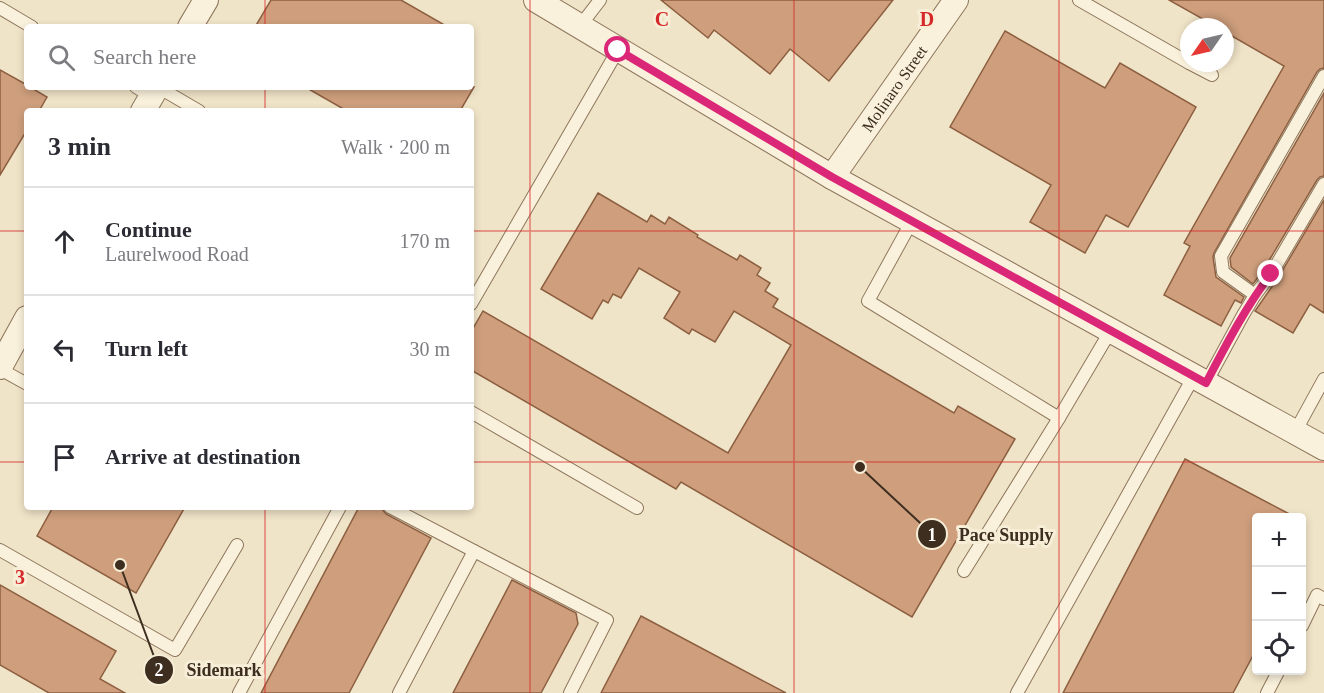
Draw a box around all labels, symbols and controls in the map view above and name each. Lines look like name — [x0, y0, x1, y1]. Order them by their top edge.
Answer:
text: C — [655, 8, 669, 30]
text: D — [920, 8, 934, 30]
north arrow — [1180, 18, 1234, 72]
search box — [24, 24, 474, 90]
route start — [604, 36, 630, 62]
icon: search — [45, 41, 78, 74]
street label: Molinaro Street — [858, 42, 931, 135]
text: Search here — [93, 44, 196, 69]
text: 3 min — [48, 132, 111, 161]
text: Walk · 200 m — [341, 136, 450, 158]
text: Continue — [105, 217, 192, 242]
icon: ahead — [48, 225, 81, 258]
text: 170 m — [399, 230, 450, 252]
text: Laurelwood Road — [105, 243, 249, 265]
route end — [1257, 260, 1283, 286]
icon: left — [48, 333, 81, 366]
text: Turn left — [105, 336, 188, 361]
text: 30 m — [409, 338, 450, 360]
icon: arrive — [48, 441, 81, 474]
text: Arrive at destination — [105, 444, 301, 469]
map controls — [1252, 513, 1306, 675]
button: + — [1252, 513, 1306, 567]
callout: Pace Supply — [917, 516, 1066, 552]
text: 1 — [928, 525, 937, 545]
text: Pace Supply — [959, 525, 1053, 545]
text: 3 — [15, 566, 25, 588]
button: − — [1252, 567, 1306, 621]
button: locate — [1252, 621, 1306, 675]
callout: Sidemark — [144, 652, 273, 688]
text: 2 — [155, 660, 164, 680]
text: Sidemark — [186, 660, 262, 680]

